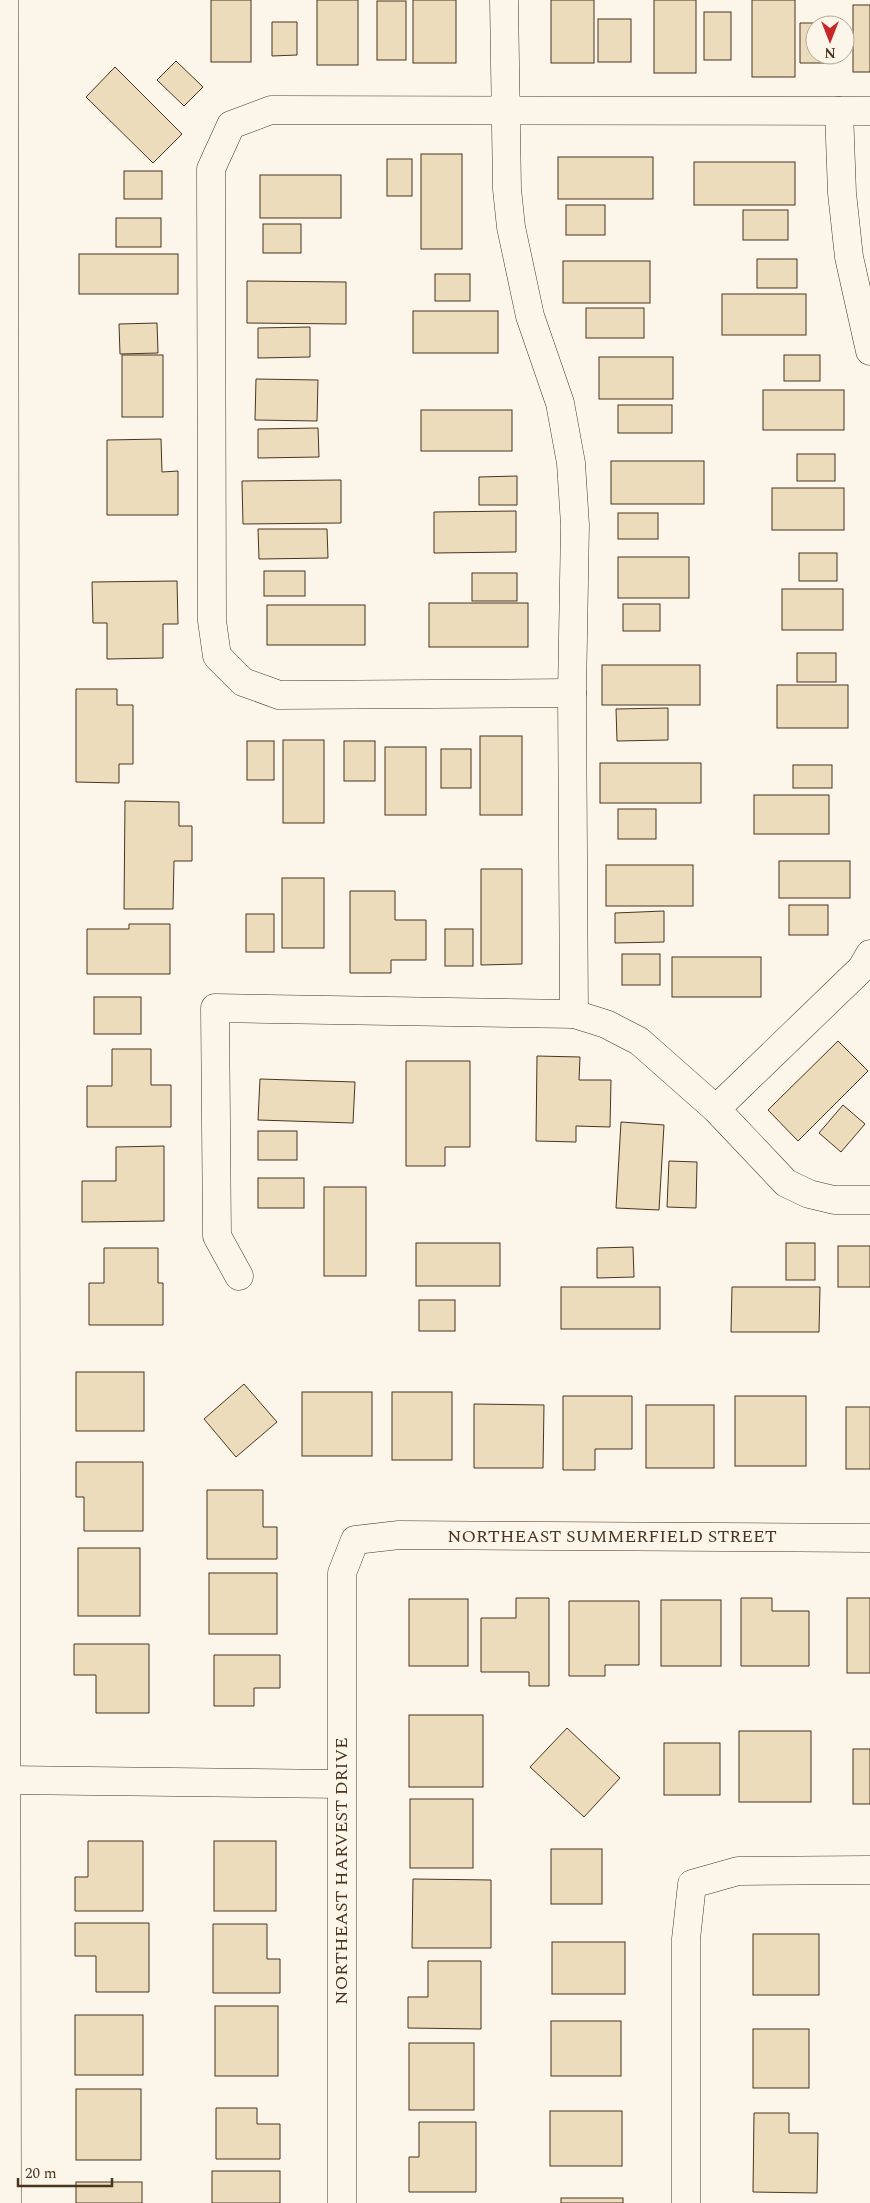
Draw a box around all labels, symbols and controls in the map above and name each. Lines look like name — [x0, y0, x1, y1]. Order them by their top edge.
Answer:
north arrow — [805, 15, 855, 65]
text: N — [824, 42, 836, 63]
street label: NORTHEAST SUMMERFIELD STREET — [447, 1523, 777, 1550]
street label: NORTHEAST HARVEST DRIVE — [328, 1737, 355, 2005]
scale bar — [18, 2156, 111, 2188]
text: 20 m — [25, 2162, 57, 2185]

